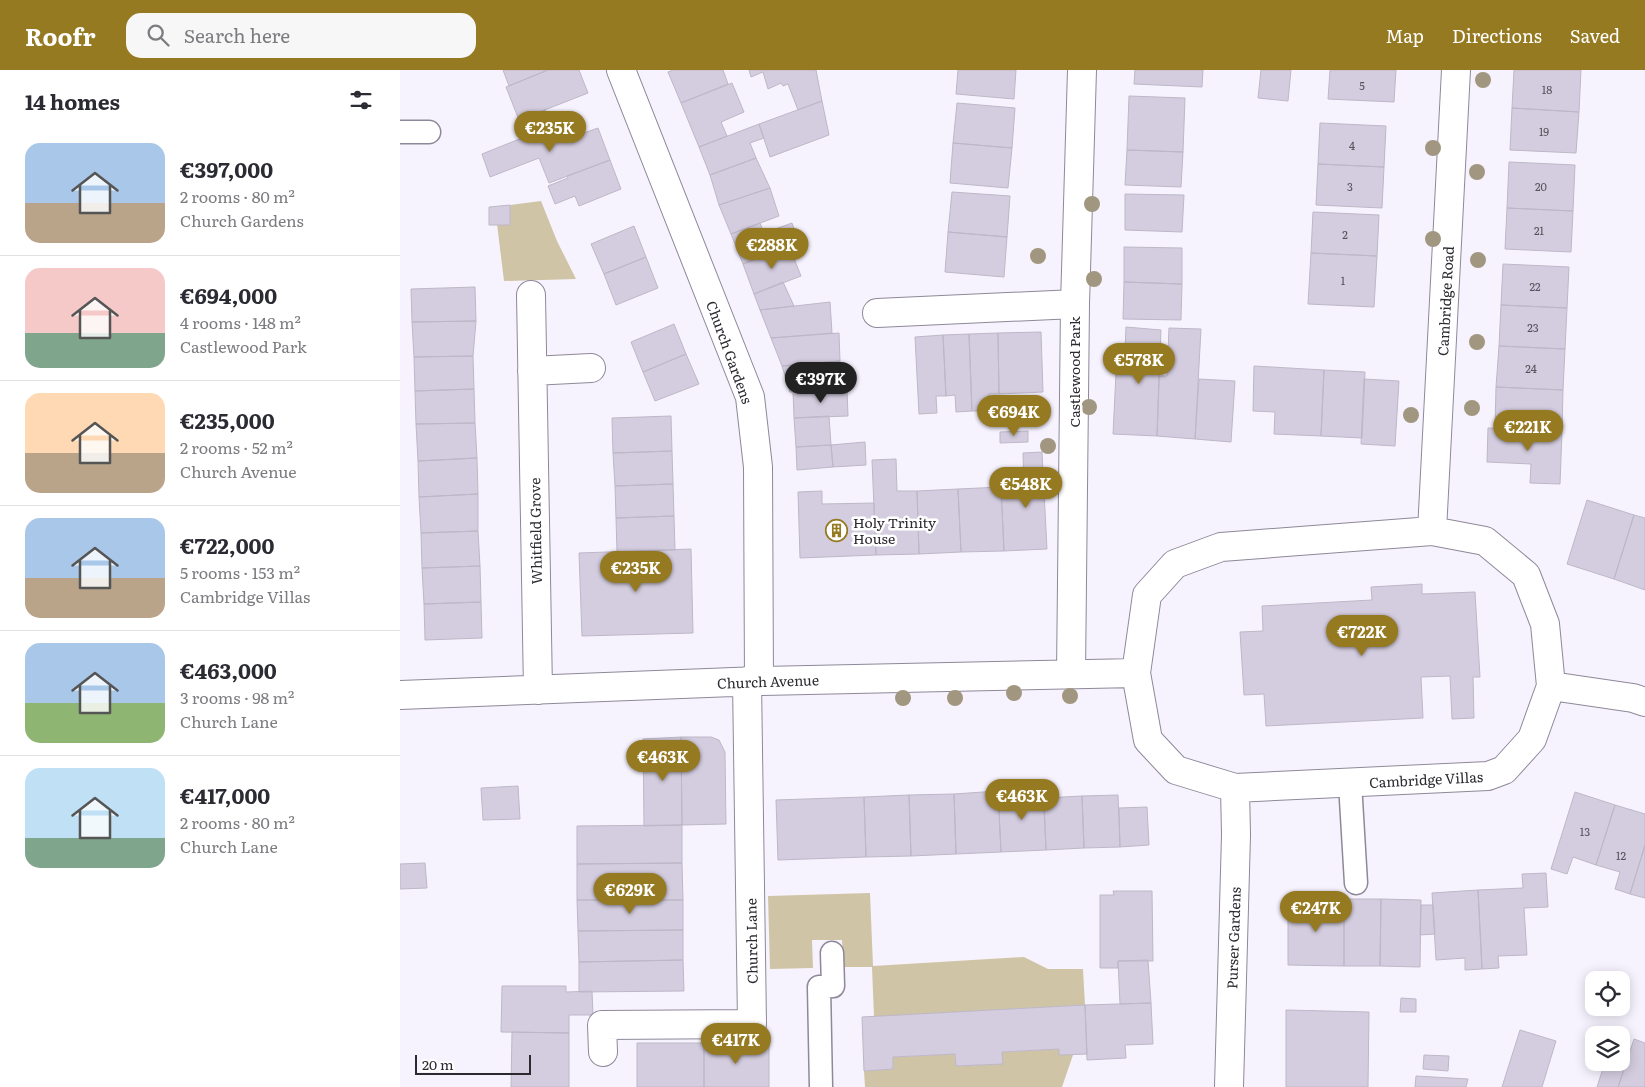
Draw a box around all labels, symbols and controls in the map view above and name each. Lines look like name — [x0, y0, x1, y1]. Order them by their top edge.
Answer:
search box — [126, 13, 476, 58]
text: Roofr — [25, 18, 96, 53]
icon: search — [144, 21, 172, 49]
text: Search here — [184, 21, 290, 49]
text: Map — [1386, 22, 1424, 49]
text: Directions — [1452, 22, 1542, 49]
text: Saved — [1570, 22, 1620, 49]
house number: 5 — [1359, 77, 1365, 93]
house number: 18 — [1542, 81, 1552, 97]
text: 14 homes — [25, 85, 120, 116]
icon: filters — [347, 86, 375, 114]
pin: €235K — [515, 111, 585, 153]
text: €235K — [525, 115, 575, 139]
house number: 19 — [1539, 123, 1549, 139]
house number: 4 — [1349, 137, 1355, 153]
text: €397,000 — [180, 153, 273, 184]
icon: home — [65, 163, 125, 223]
house number: 3 — [1347, 178, 1353, 194]
house number: 20 — [1535, 178, 1547, 194]
text: 2 rooms · 80 m² — [180, 184, 295, 208]
text: Church Gardens — [180, 208, 304, 232]
house number: 21 — [1534, 222, 1545, 238]
house number: 2 — [1342, 226, 1348, 242]
pin: €288K — [737, 228, 807, 270]
text: €288K — [746, 232, 798, 256]
street label: Cambridge Road — [1432, 245, 1458, 356]
house number: 1 — [1341, 272, 1346, 288]
house number: 22 — [1529, 278, 1541, 294]
text: €694,000 — [180, 279, 277, 310]
icon: home — [65, 288, 125, 348]
street label: Church Gardens — [702, 298, 758, 406]
text: 4 rooms · 148 m² — [180, 310, 301, 334]
street label: Castlewood Park — [1064, 316, 1084, 427]
house number: 23 — [1527, 319, 1539, 335]
text: Castlewood Park — [180, 334, 307, 358]
pin: €578K — [1104, 342, 1174, 385]
text: €578K — [1114, 347, 1164, 371]
house number: 24 — [1525, 360, 1537, 376]
pin: €397K — [786, 362, 856, 404]
text: €397K — [796, 366, 846, 390]
pin: €694K — [979, 394, 1049, 437]
text: €694K — [988, 399, 1040, 423]
text: €235,000 — [180, 404, 275, 435]
pin: €221K — [1493, 410, 1563, 452]
icon: home — [65, 413, 125, 473]
text: €221K — [1504, 414, 1552, 438]
text: 2 rooms · 52 m² — [180, 435, 293, 459]
text: Church Avenue — [180, 459, 297, 483]
pin: €548K — [991, 466, 1061, 509]
text: €548K — [1000, 471, 1052, 495]
street label: Whitfield Grove — [524, 478, 546, 584]
place label: Holy Trinity House — [853, 512, 937, 548]
building icon: Holy Trinity House — [825, 518, 849, 542]
text: €722,000 — [180, 529, 274, 560]
icon: home — [65, 538, 125, 598]
pin: €235K — [601, 550, 671, 593]
text: €235K — [611, 555, 661, 579]
text: 5 rooms · 153 m² — [180, 560, 300, 584]
text: Cambridge Villas — [180, 584, 310, 608]
pin: €722K — [1327, 614, 1397, 657]
text: €722K — [1337, 619, 1387, 643]
text: €463,000 — [180, 654, 277, 685]
icon: home — [65, 663, 125, 723]
street label: Church Avenue — [717, 669, 819, 693]
text: 3 rooms · 98 m² — [180, 685, 294, 709]
text: Church Lane — [180, 709, 278, 733]
pin: €463K — [628, 740, 698, 782]
text: €463K — [637, 744, 689, 768]
street label: Cambridge Villas — [1369, 766, 1483, 792]
pin: €463K — [987, 778, 1057, 821]
text: €417,000 — [180, 779, 270, 810]
text: €463K — [996, 783, 1048, 807]
icon: home — [65, 788, 125, 848]
text: 2 rooms · 80 m² — [180, 810, 295, 834]
house number: 13 — [1580, 823, 1590, 839]
text: Church Lane — [180, 834, 278, 858]
house number: 12 — [1616, 847, 1626, 863]
pin: €629K — [595, 872, 665, 915]
text: €629K — [605, 877, 655, 901]
street label: Purser Gardens — [1221, 887, 1245, 989]
pin: €247K — [1281, 890, 1351, 933]
text: €247K — [1291, 895, 1341, 919]
street label: Church Lane — [740, 898, 762, 984]
map controls — [1585, 971, 1630, 1071]
button: locate — [1585, 971, 1630, 1016]
pin: €417K — [701, 1022, 771, 1065]
button: layers — [1585, 1026, 1630, 1071]
text: €417K — [712, 1027, 760, 1051]
scale bar — [415, 1052, 531, 1075]
text: 20 m — [422, 1054, 454, 1074]

